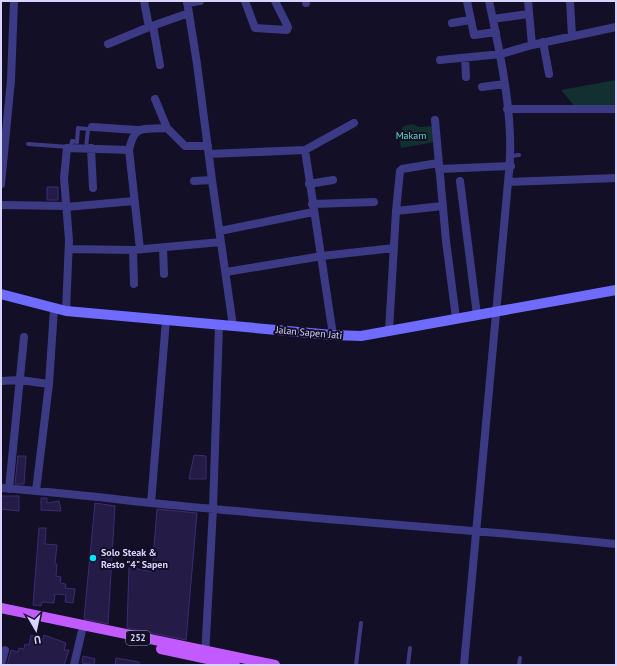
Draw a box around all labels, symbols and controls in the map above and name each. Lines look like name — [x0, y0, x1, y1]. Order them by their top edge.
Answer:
park label: Makam — [396, 129, 426, 142]
street label: Jalan Sapen Jati — [274, 323, 343, 342]
place label: Solo Steak & Resto "4" Sapen — [101, 546, 168, 571]
marker: Solo Steak & Resto "4" Sapen — [88, 553, 98, 563]
north arrow — [16, 610, 56, 650]
road number: 252 — [126, 631, 150, 645]
text: U — [33, 632, 42, 647]

